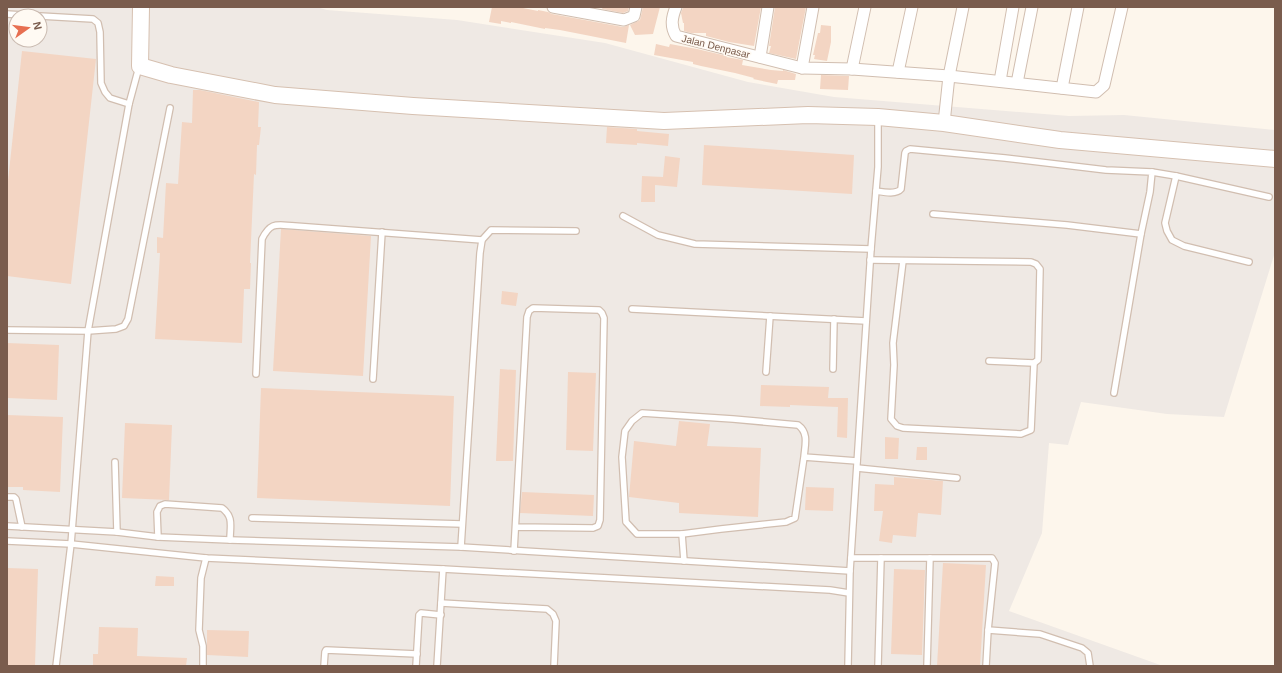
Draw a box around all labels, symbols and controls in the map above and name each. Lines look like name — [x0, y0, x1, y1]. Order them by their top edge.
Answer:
north arrow — [8, 8, 48, 48]
text: N — [31, 20, 44, 31]
street label: Jalan Denpasar — [681, 33, 752, 60]

